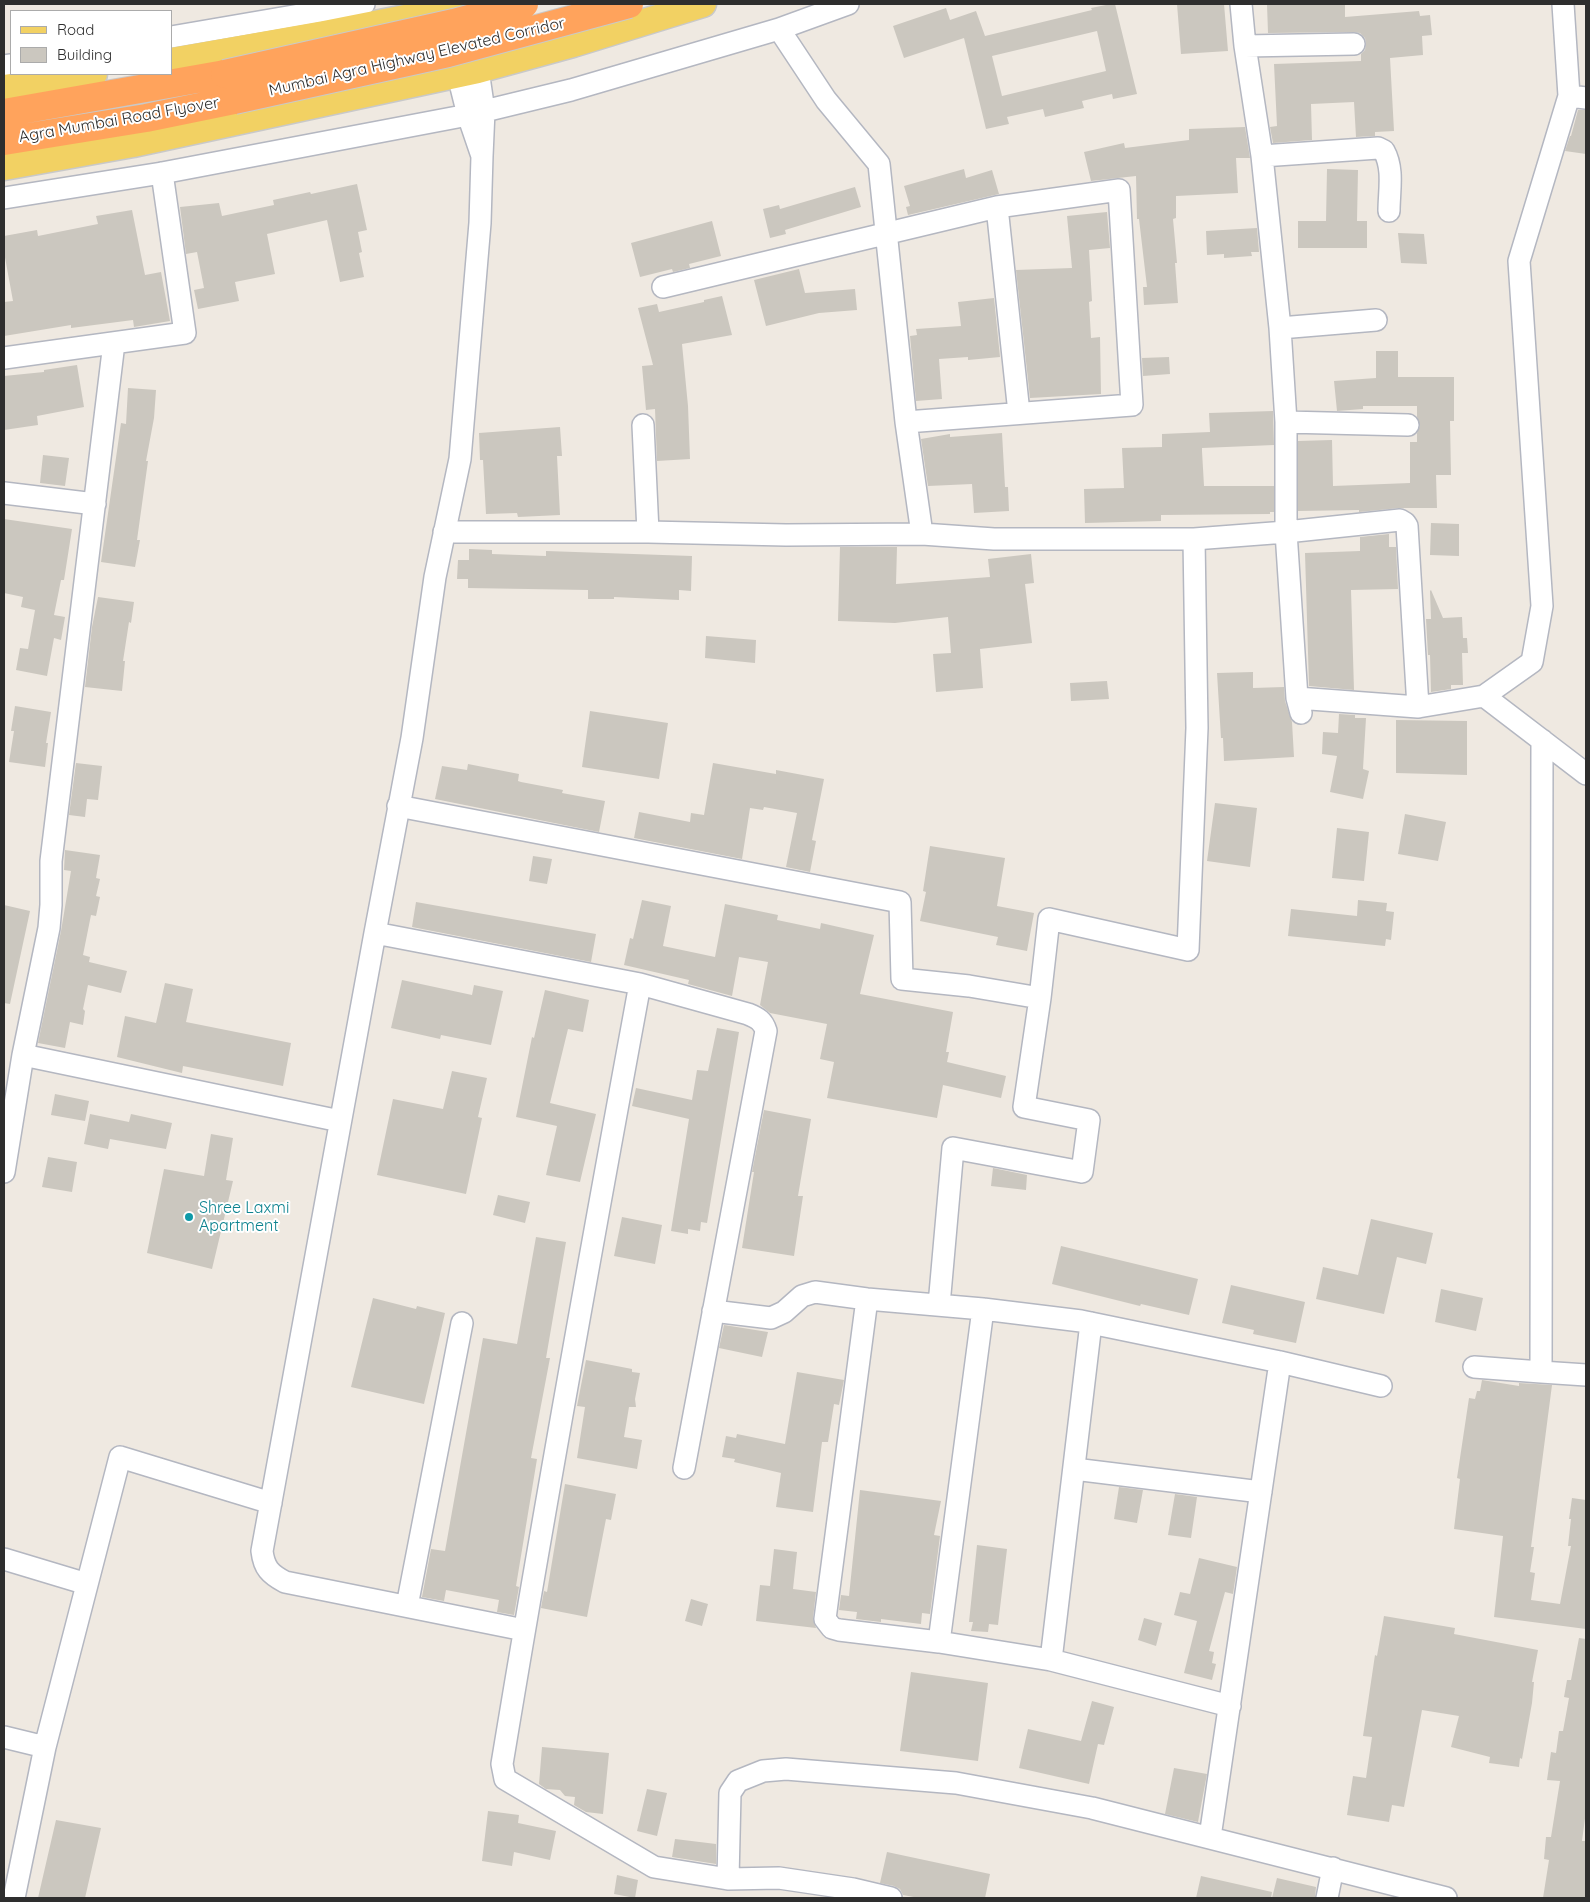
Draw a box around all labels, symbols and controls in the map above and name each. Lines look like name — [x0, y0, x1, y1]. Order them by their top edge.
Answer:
legend — [10, 10, 172, 75]
street label: Mumbai Agra Highway Elevated Corridor — [267, 14, 567, 100]
text: Road — [57, 20, 94, 39]
text: Building — [57, 45, 112, 64]
street label: Agra Mumbai Road Flyover — [17, 93, 221, 147]
place label: Shree Laxmi Apartment — [199, 1198, 289, 1236]
marker: Shree Laxmi Apartment — [183, 1211, 195, 1223]

